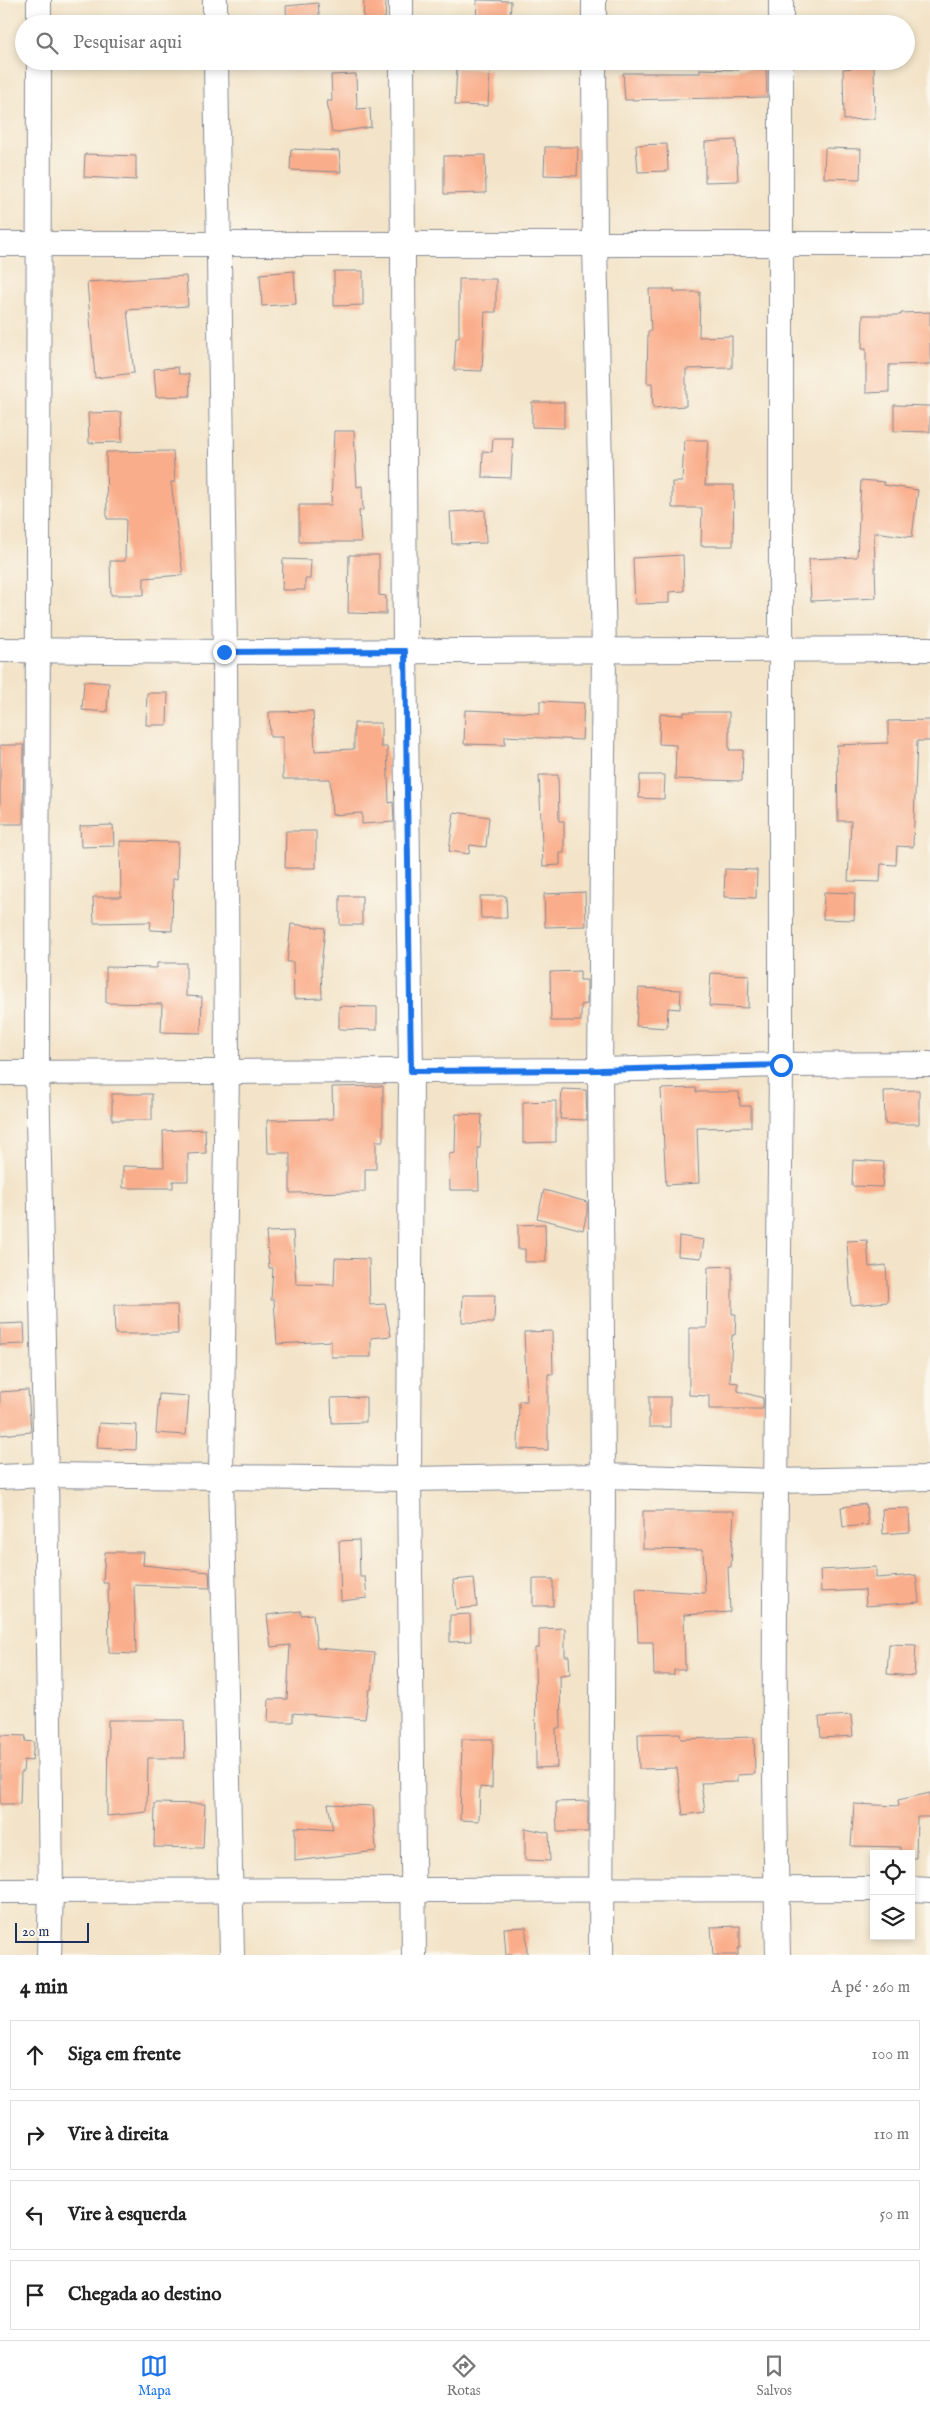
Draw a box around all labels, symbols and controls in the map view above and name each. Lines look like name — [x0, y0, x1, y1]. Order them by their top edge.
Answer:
search box — [15, 15, 915, 70]
icon: search — [33, 29, 61, 57]
text: Pesquisar aqui — [73, 31, 182, 55]
route end — [213, 641, 236, 664]
route start — [770, 1054, 793, 1077]
map controls — [870, 1850, 915, 1940]
button: locate — [870, 1850, 915, 1895]
button: layers — [870, 1895, 915, 1940]
scale bar — [15, 1920, 89, 1943]
text: 20 m — [22, 1923, 49, 1941]
text: 4 min — [20, 1974, 68, 2001]
text: A pé · 260 m — [831, 1978, 910, 1998]
icon: ahead — [21, 2041, 49, 2069]
text: Siga em frente — [68, 2043, 181, 2067]
text: 100 m — [872, 2045, 909, 2065]
icon: right — [21, 2121, 49, 2149]
text: Vire à direita — [68, 2123, 168, 2147]
text: 110 m — [873, 2125, 909, 2145]
icon: left — [21, 2201, 49, 2229]
text: Vire à esquerda — [68, 2203, 186, 2227]
text: 50 m — [880, 2205, 909, 2225]
icon: arrive — [21, 2281, 49, 2309]
text: Chegada ao destino — [68, 2283, 221, 2307]
tab: Mapa — [138, 2352, 171, 2400]
tab: Rotas — [447, 2352, 481, 2400]
tab: Salvos — [757, 2352, 792, 2400]

